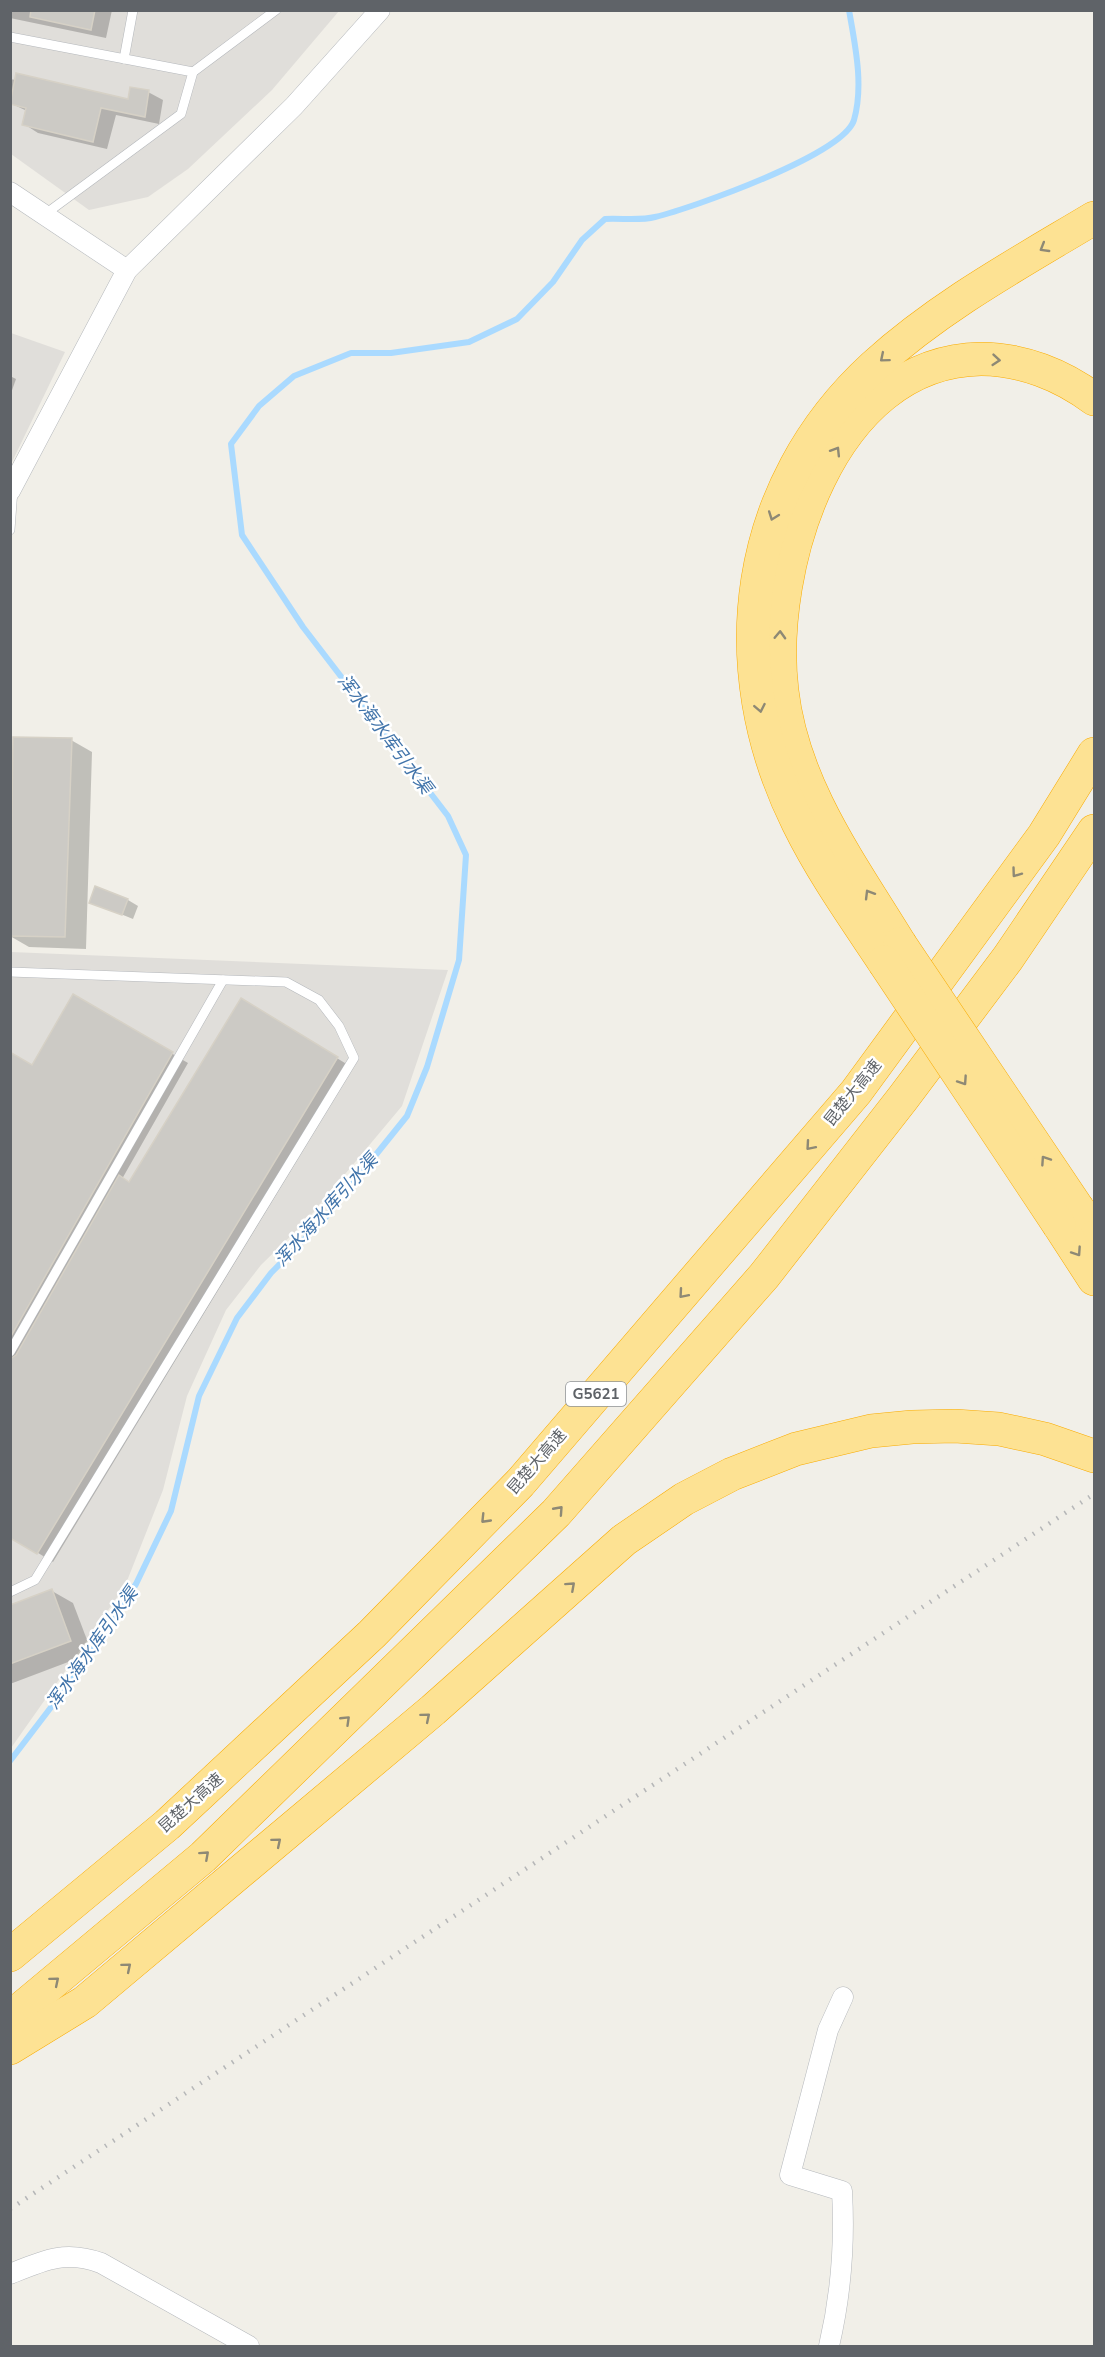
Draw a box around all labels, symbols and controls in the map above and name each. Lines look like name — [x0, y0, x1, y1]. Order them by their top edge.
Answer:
one-way arrow — [1040, 241, 1051, 252]
one-way arrow — [880, 351, 891, 362]
one-way arrow — [992, 353, 1001, 366]
one-way arrow — [829, 447, 841, 457]
one-way arrow — [768, 510, 781, 521]
one-way arrow — [773, 630, 786, 639]
water label: 浑水海水库引水渠 — [332, 669, 440, 801]
one-way arrow — [753, 702, 766, 712]
one-way arrow — [1012, 867, 1023, 878]
one-way arrow — [865, 890, 877, 900]
street label: 昆楚大高速 — [819, 1055, 887, 1131]
one-way arrow — [956, 1074, 967, 1085]
one-way arrow — [806, 1139, 817, 1150]
water label: 浑水海水库引水渠 — [269, 1146, 385, 1272]
one-way arrow — [1042, 1156, 1053, 1167]
one-way arrow — [1069, 1246, 1081, 1256]
one-way arrow — [679, 1287, 690, 1298]
road number: G5621 — [566, 1382, 626, 1406]
street label: 昆楚大高速 — [502, 1425, 572, 1499]
one-way arrow — [552, 1506, 563, 1517]
one-way arrow — [481, 1511, 492, 1522]
water label: 浑水海水库引水渠 — [41, 1580, 145, 1714]
one-way arrow — [564, 1582, 575, 1593]
one-way arrow — [419, 1713, 430, 1724]
one-way arrow — [338, 1717, 349, 1728]
street label: 昆楚大高速 — [154, 1768, 228, 1838]
one-way arrow — [270, 1838, 281, 1849]
one-way arrow — [198, 1851, 209, 1862]
one-way arrow — [120, 1963, 131, 1974]
one-way arrow — [48, 1977, 59, 1988]

